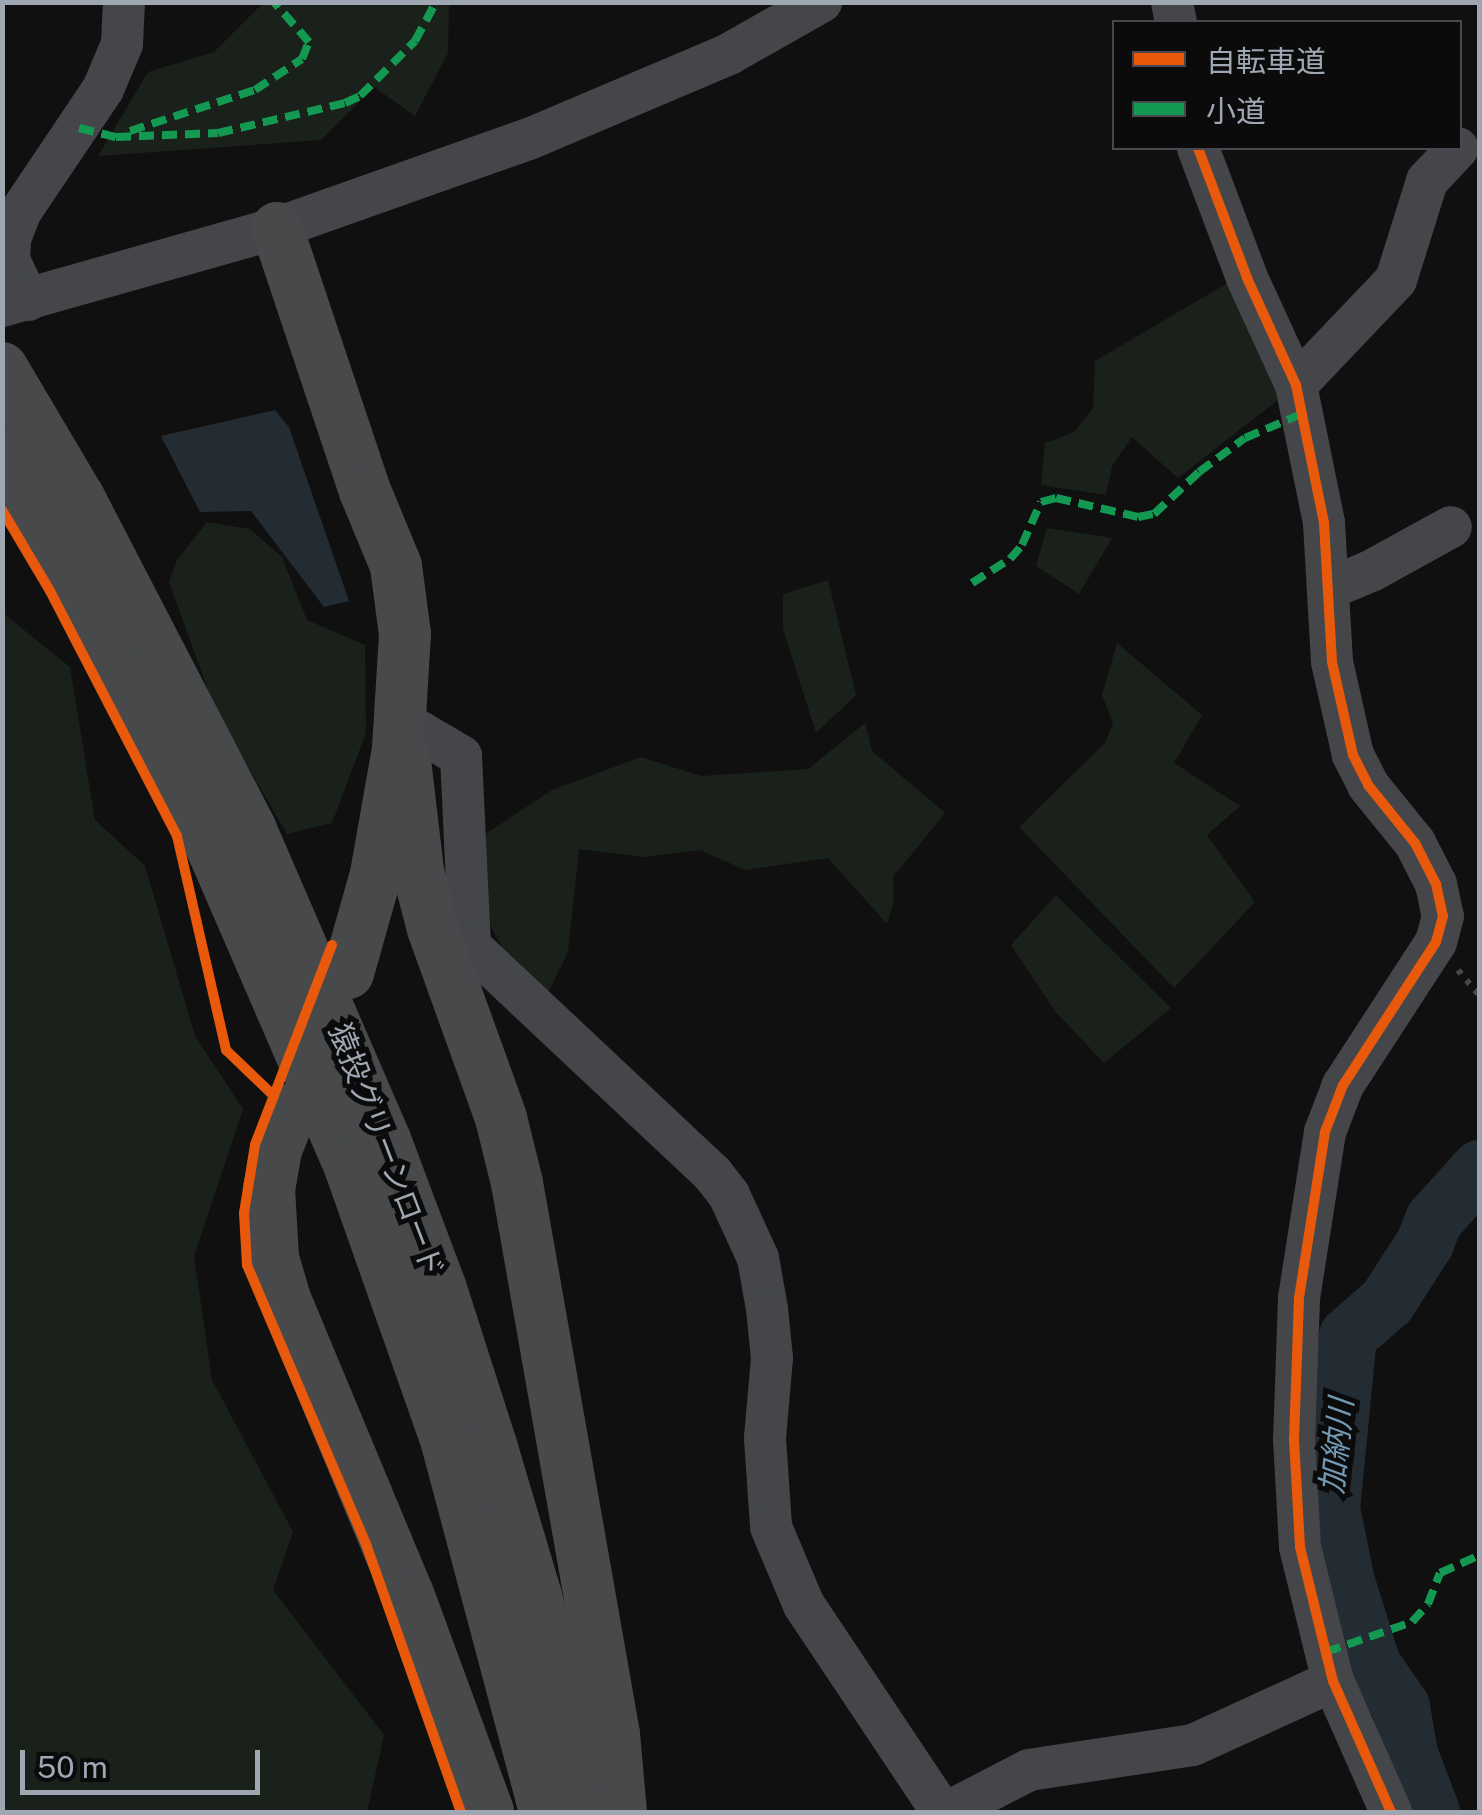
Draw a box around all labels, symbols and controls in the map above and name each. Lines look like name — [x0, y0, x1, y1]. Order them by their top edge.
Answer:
legend — [1112, 20, 1462, 150]
text: 自転車道 — [1206, 43, 1326, 79]
text: 小道 — [1206, 93, 1266, 129]
street label: 猿投グリーンロード — [322, 1018, 452, 1282]
water label: 加納川 — [1313, 1396, 1361, 1496]
scale bar — [25, 1730, 265, 1792]
text: 50 m — [37, 1749, 108, 1785]

